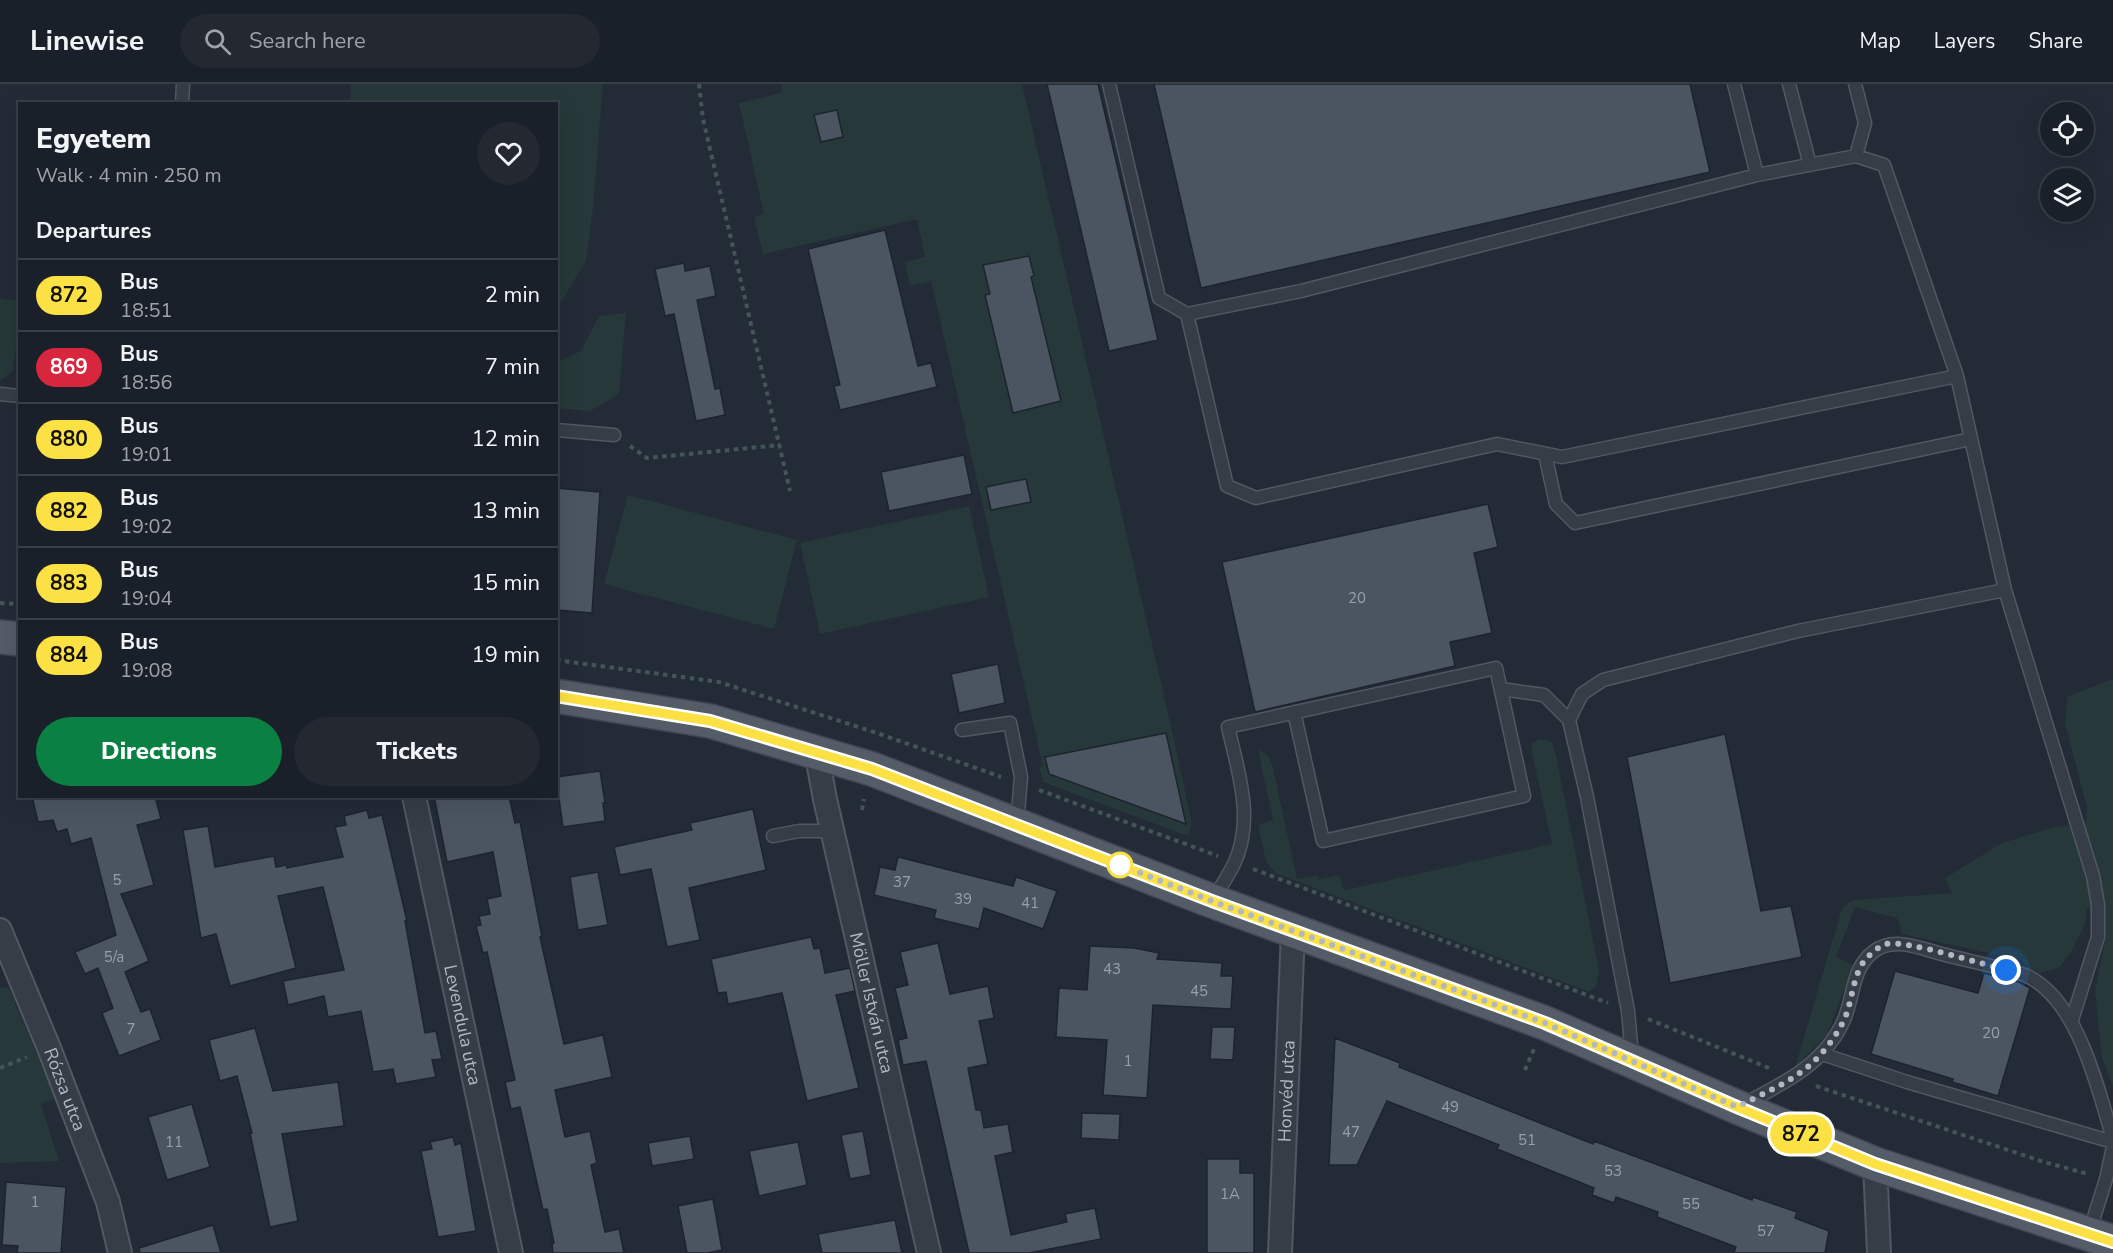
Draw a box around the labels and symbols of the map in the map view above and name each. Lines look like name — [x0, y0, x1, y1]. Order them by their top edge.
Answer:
house number: 20 — [1348, 588, 1366, 608]
unlabelled marker — [1107, 852, 1133, 878]
house number: 5 — [112, 870, 122, 890]
house number: 37 — [893, 872, 911, 892]
house number: 39 — [954, 889, 972, 909]
house number: 41 — [1021, 893, 1039, 913]
street label: Möller István utca — [844, 930, 899, 1076]
house number: 5/a — [104, 947, 124, 967]
your location — [1991, 955, 2021, 985]
house number: 43 — [1103, 959, 1121, 979]
street label: Levendula utca — [438, 963, 487, 1087]
house number: 45 — [1190, 981, 1208, 1001]
house number: 7 — [126, 1019, 136, 1039]
house number: 20 — [1982, 1023, 2000, 1043]
street label: Honvéd utca — [1272, 1040, 1301, 1143]
street label: Rózsa utca — [38, 1044, 92, 1134]
house number: 1 — [1123, 1051, 1133, 1071]
house number: 49 — [1441, 1097, 1459, 1117]
line badge: 872 — [1766, 1114, 1836, 1154]
house number: 47 — [1342, 1122, 1360, 1142]
house number: 51 — [1518, 1130, 1536, 1150]
house number: 11 — [165, 1132, 183, 1152]
house number: 53 — [1604, 1161, 1622, 1181]
house number: 1A — [1220, 1184, 1240, 1204]
house number: 1 — [30, 1192, 40, 1212]
house number: 55 — [1682, 1194, 1700, 1214]
house number: 57 — [1757, 1221, 1775, 1241]

